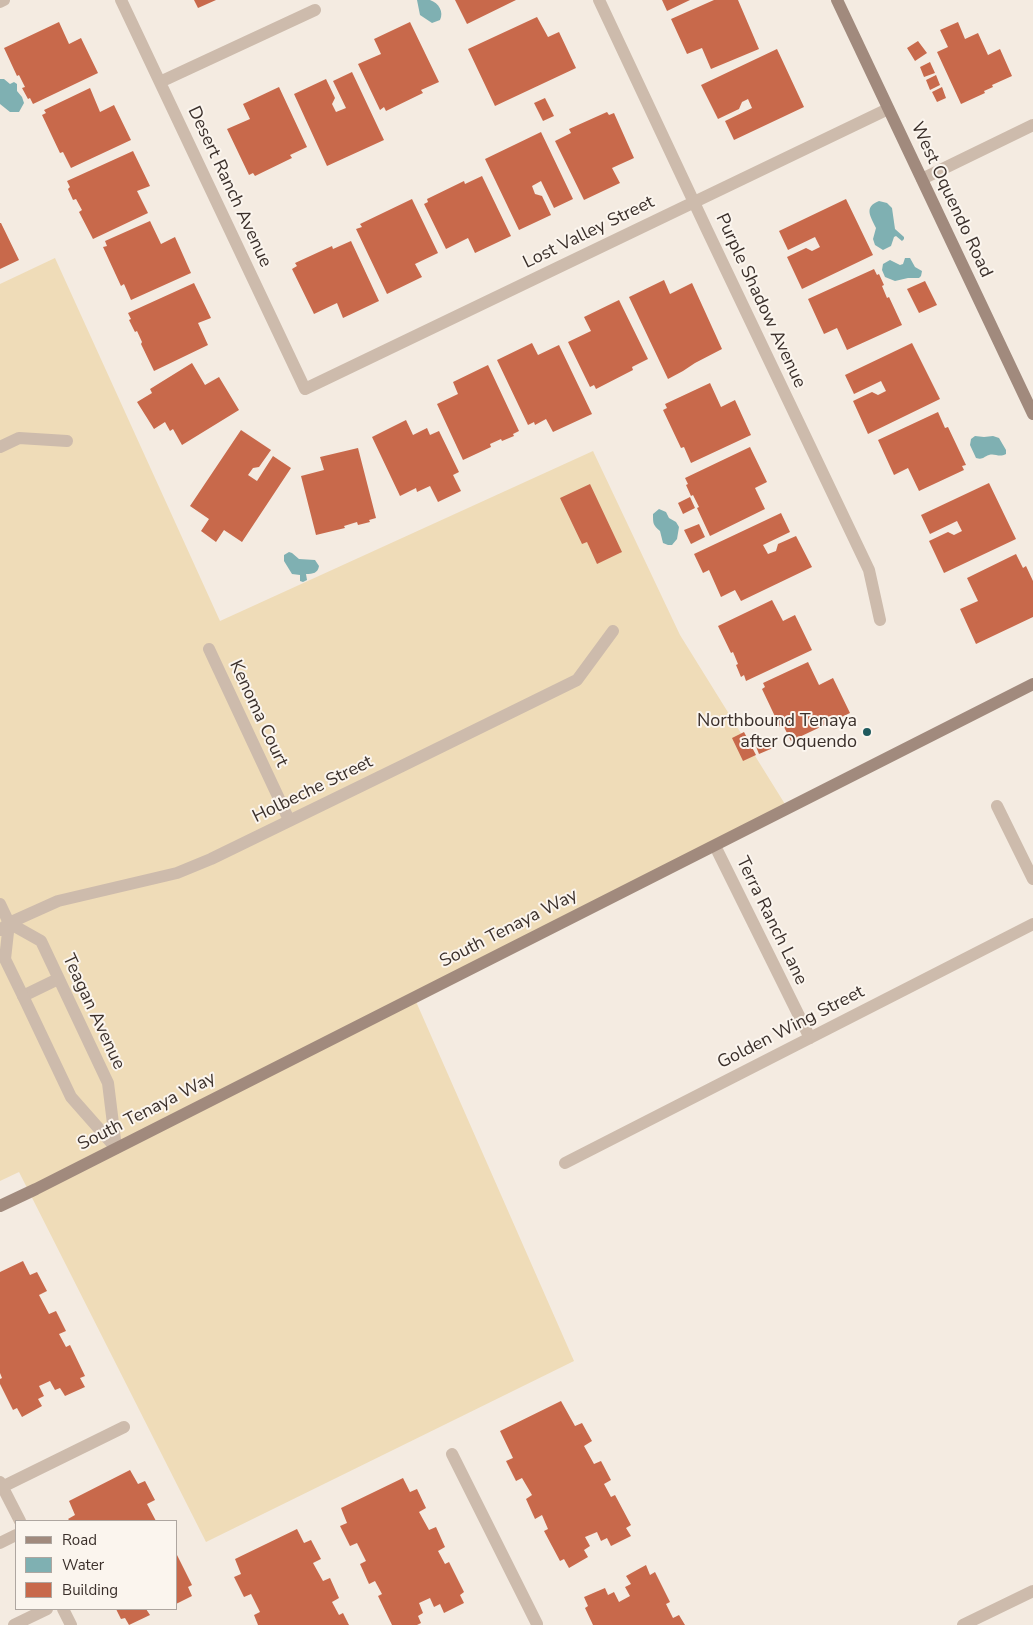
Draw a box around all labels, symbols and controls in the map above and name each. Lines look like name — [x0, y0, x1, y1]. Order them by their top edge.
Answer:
street label: Desert Ranch Avenue — [182, 103, 276, 271]
street label: West Oquendo Road — [905, 119, 997, 281]
street label: Lost Valley Street — [520, 192, 658, 274]
street label: Purple Shadow Avenue — [710, 210, 810, 392]
street label: Kenoma Court — [224, 657, 292, 771]
place label: Northbound Tenaya after Oquendo — [697, 711, 857, 754]
marker: Northbound Tenaya after Oquendo — [861, 726, 873, 738]
street label: Holbeche Street — [249, 752, 377, 828]
street label: Terra Ranch Lane — [731, 853, 811, 989]
street label: South Tenaya Way — [436, 885, 582, 973]
street label: Teagan Avenue — [57, 951, 129, 1073]
street label: Golden Wing Street — [714, 982, 868, 1074]
street label: South Tenaya Way — [74, 1068, 220, 1156]
legend — [15, 1520, 178, 1610]
text: Road — [62, 1530, 97, 1550]
text: Water — [62, 1555, 104, 1575]
text: Building — [62, 1580, 118, 1600]

